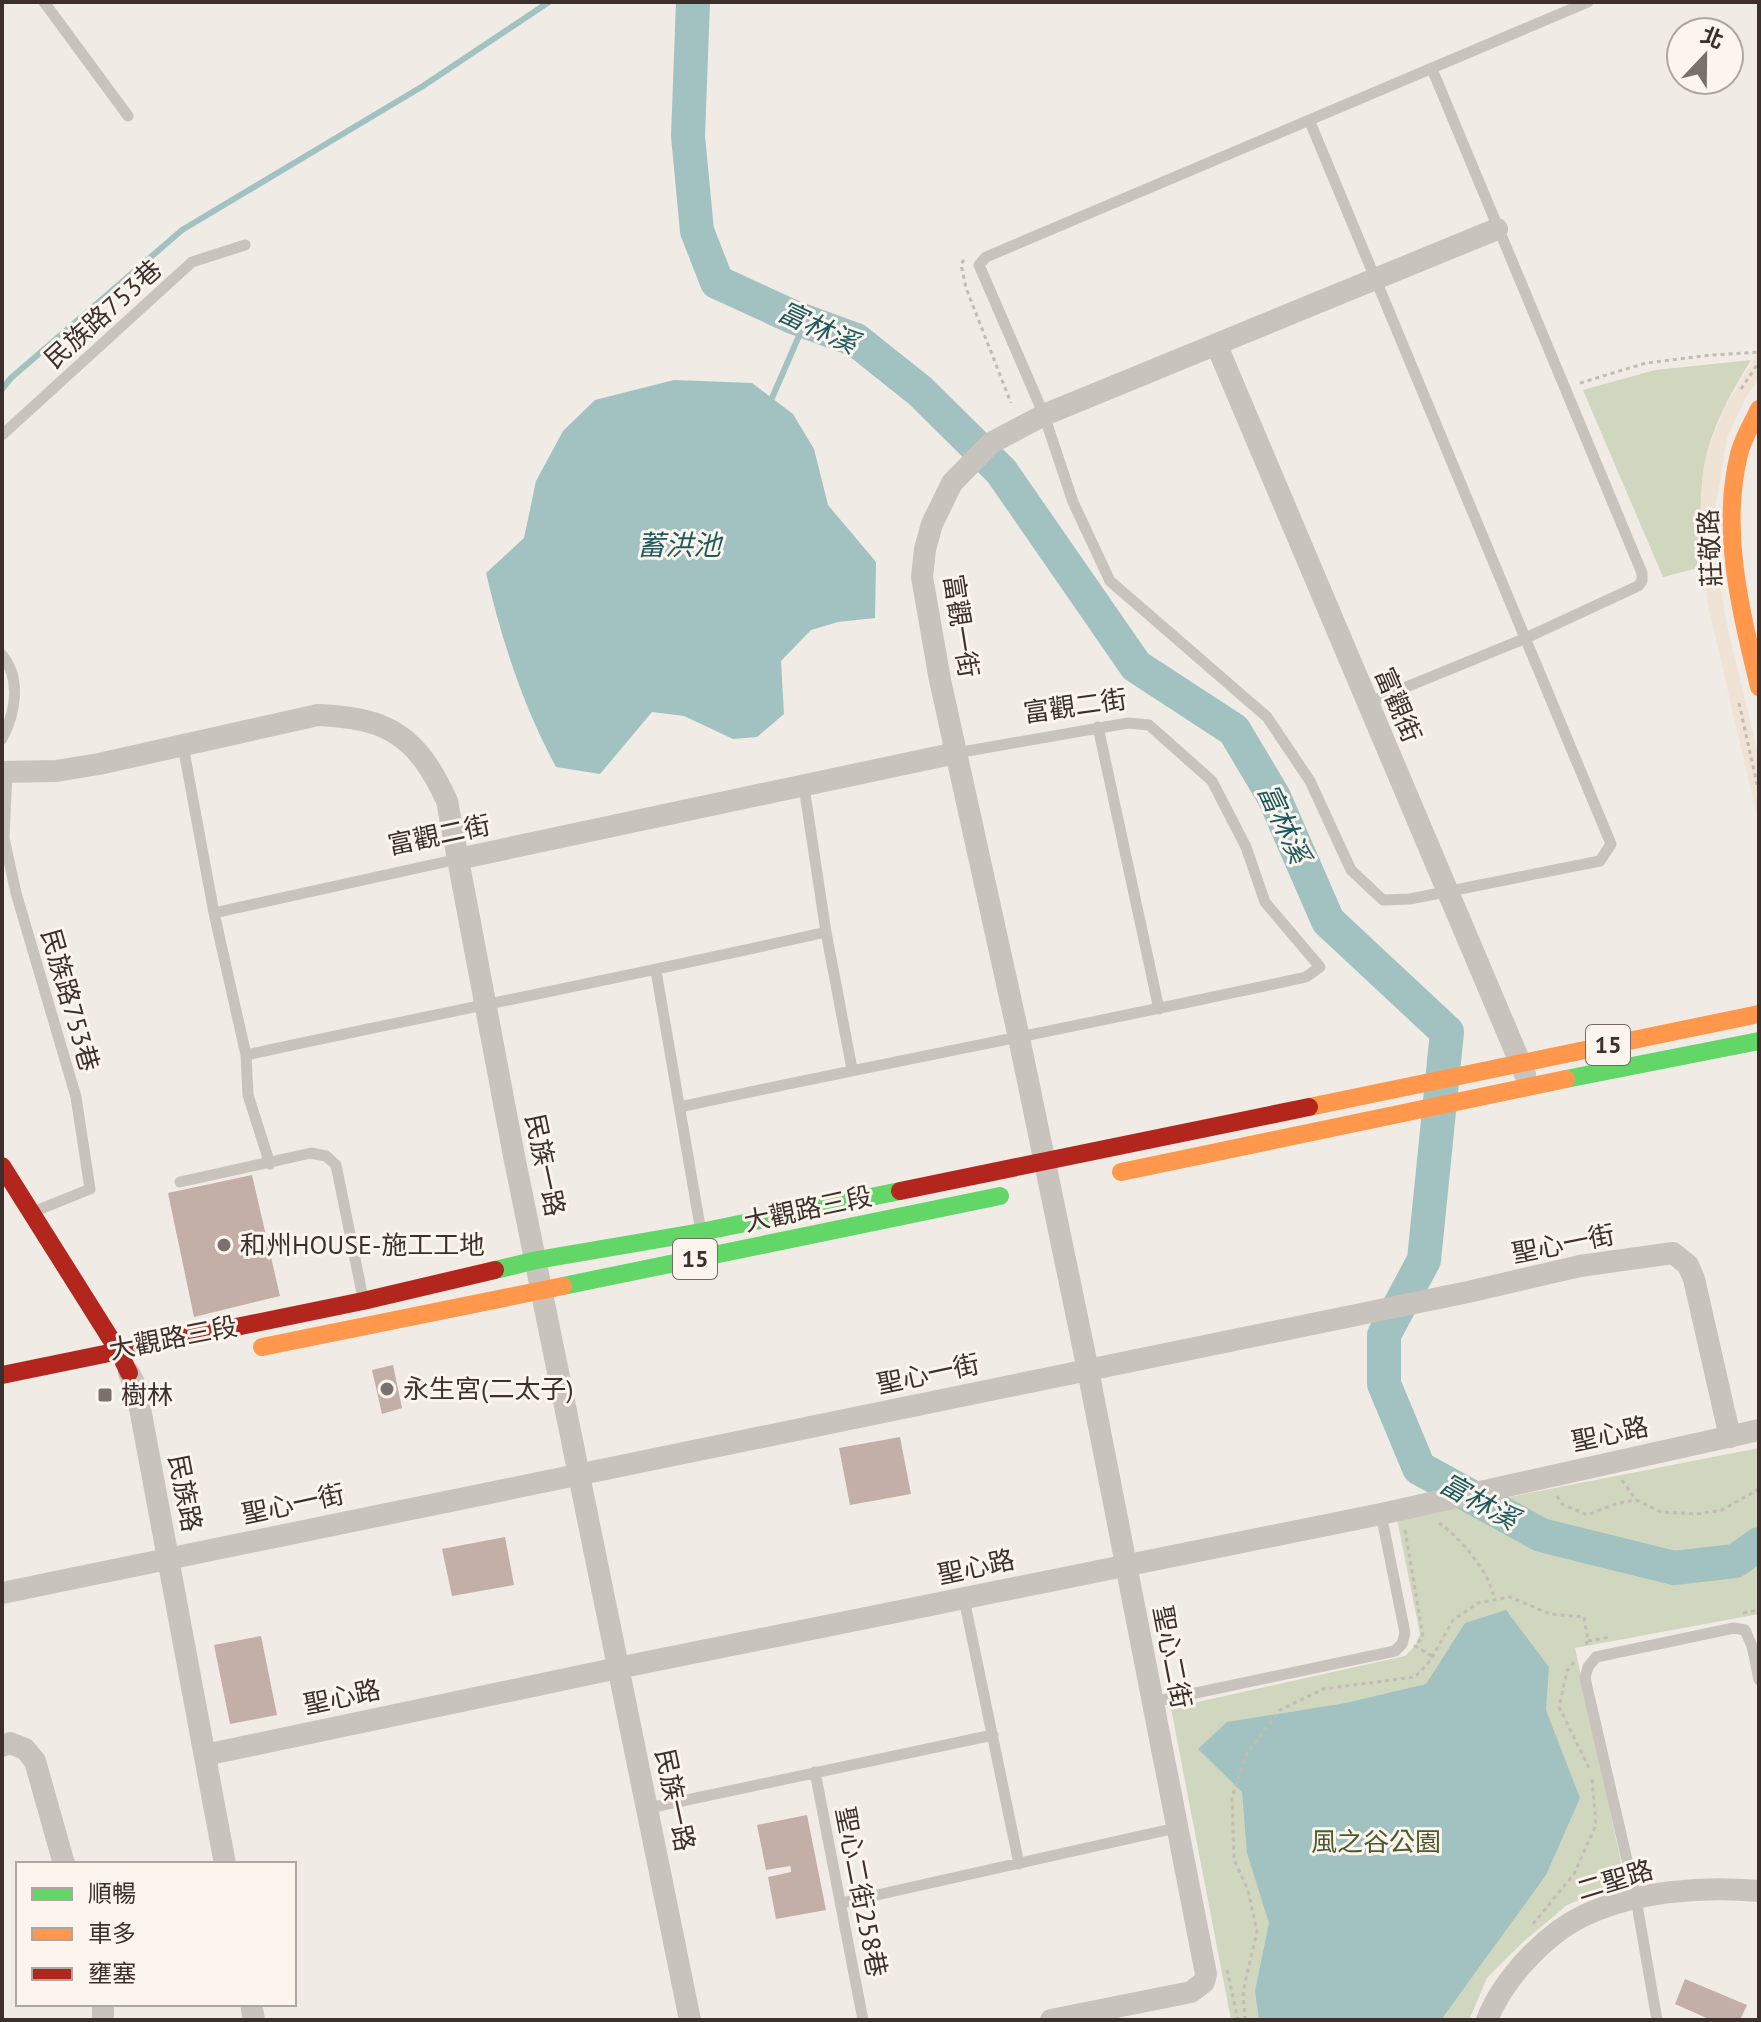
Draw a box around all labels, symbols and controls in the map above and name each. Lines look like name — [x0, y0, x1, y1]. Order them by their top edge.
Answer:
north arrow — [1665, 16, 1745, 96]
text: 北 — [1697, 20, 1728, 55]
street label: 民族路753巷 — [37, 252, 168, 375]
water label: 富林溪 — [772, 292, 868, 363]
street label: 莊敬路 — [1691, 508, 1728, 588]
water label: 蓄洪池 — [637, 526, 724, 563]
street label: 富觀一街 — [937, 572, 986, 680]
street label: 富觀街 — [1368, 662, 1429, 747]
street label: 富觀二街 — [1021, 682, 1129, 729]
water label: 富林溪 — [1250, 777, 1321, 872]
street label: 富觀二街 — [385, 808, 493, 861]
street label: 民族路753巷 — [34, 925, 107, 1075]
road number: 15 — [1586, 1025, 1630, 1065]
street label: 民族一路 — [519, 1111, 572, 1219]
street label: 大觀路三段 — [741, 1179, 875, 1238]
street label: 聖心一街 — [1509, 1217, 1617, 1270]
place label: 和州HOUSE-施工工地 — [240, 1228, 485, 1261]
marker: 和州HOUSE-施工工地 — [215, 1236, 233, 1254]
road number: 15 — [673, 1239, 717, 1279]
street label: 大觀路三段 — [106, 1309, 240, 1366]
street label: 聖心一街 — [874, 1347, 982, 1400]
place label: 永生宮(二太子) — [403, 1372, 574, 1405]
place label: 樹林 — [121, 1378, 173, 1411]
marker: 永生宮(二太子) — [378, 1380, 396, 1398]
marker: 樹林 — [96, 1386, 114, 1404]
street label: 聖心路 — [1568, 1409, 1651, 1458]
street label: 民族路 — [162, 1451, 209, 1534]
water label: 富林溪 — [1434, 1464, 1528, 1539]
street label: 聖心一街 — [239, 1477, 347, 1530]
street label: 聖心路 — [934, 1542, 1017, 1591]
street label: 聖心二街 — [1146, 1603, 1199, 1711]
street label: 聖心路 — [300, 1672, 383, 1721]
street label: 民族一路 — [649, 1746, 702, 1854]
street label: 聖心二街258巷 — [829, 1804, 894, 1980]
park label: 風之谷公園 — [1311, 1825, 1441, 1858]
street label: 二聖路 — [1573, 1852, 1657, 1907]
legend — [16, 1862, 296, 2006]
text: 順暢 — [88, 1878, 136, 1909]
text: 車多 — [88, 1918, 136, 1949]
text: 壅塞 — [88, 1958, 136, 1989]

